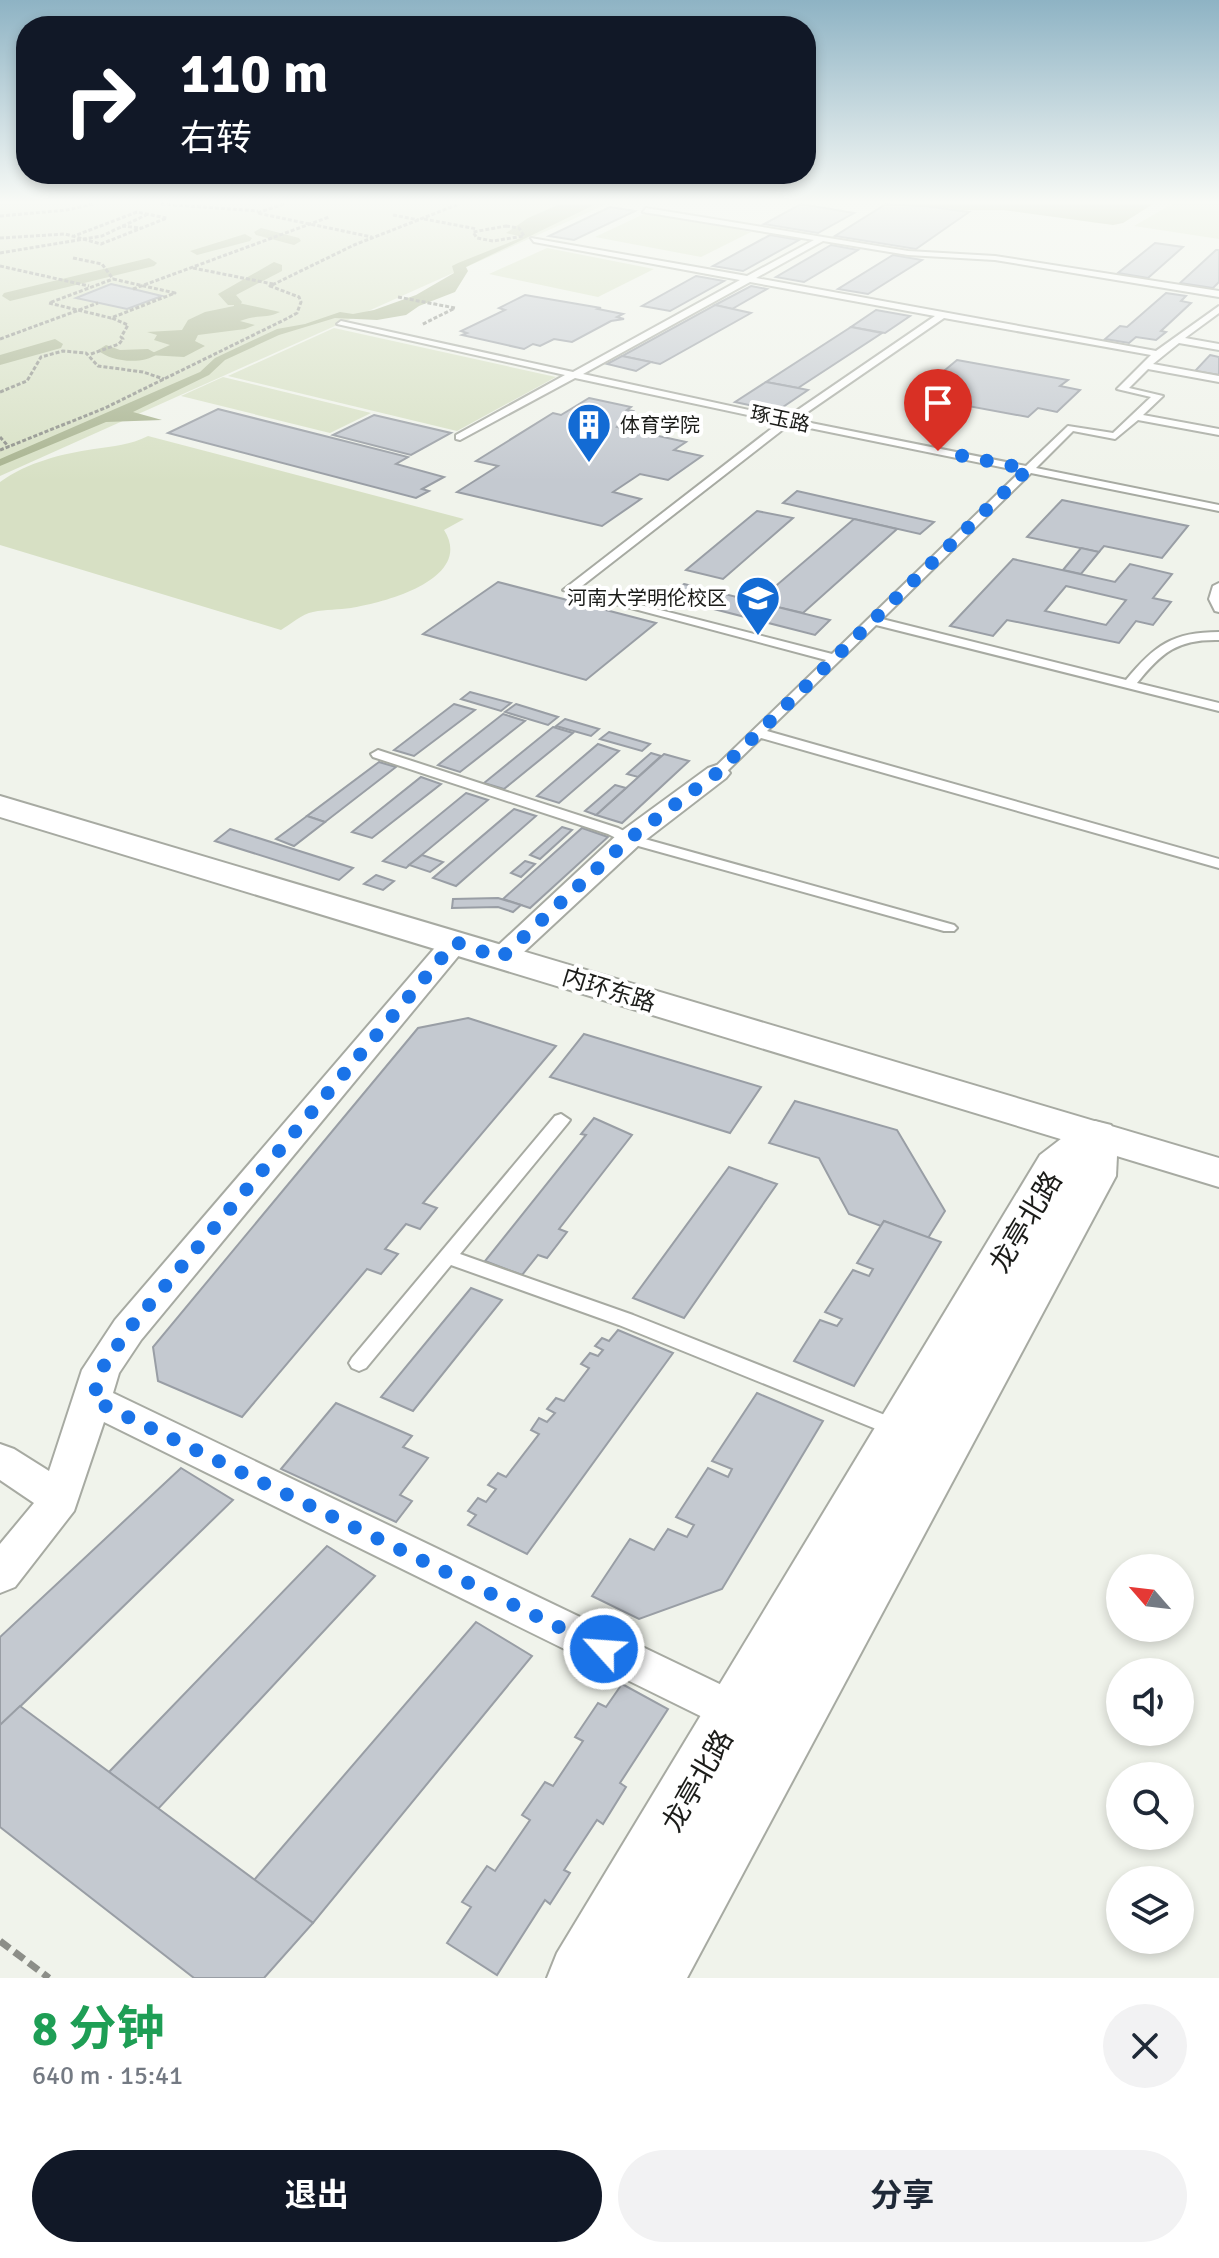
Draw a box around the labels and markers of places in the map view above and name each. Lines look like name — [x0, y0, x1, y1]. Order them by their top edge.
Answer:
pin — [904, 369, 972, 451]
building icon: 体育学院 — [565, 401, 613, 464]
place label: 体育学院 — [620, 413, 700, 438]
school or university icon: 河南大学明伦校区 — [734, 574, 782, 637]
place label: 河南大学明伦校区 — [567, 586, 727, 611]

